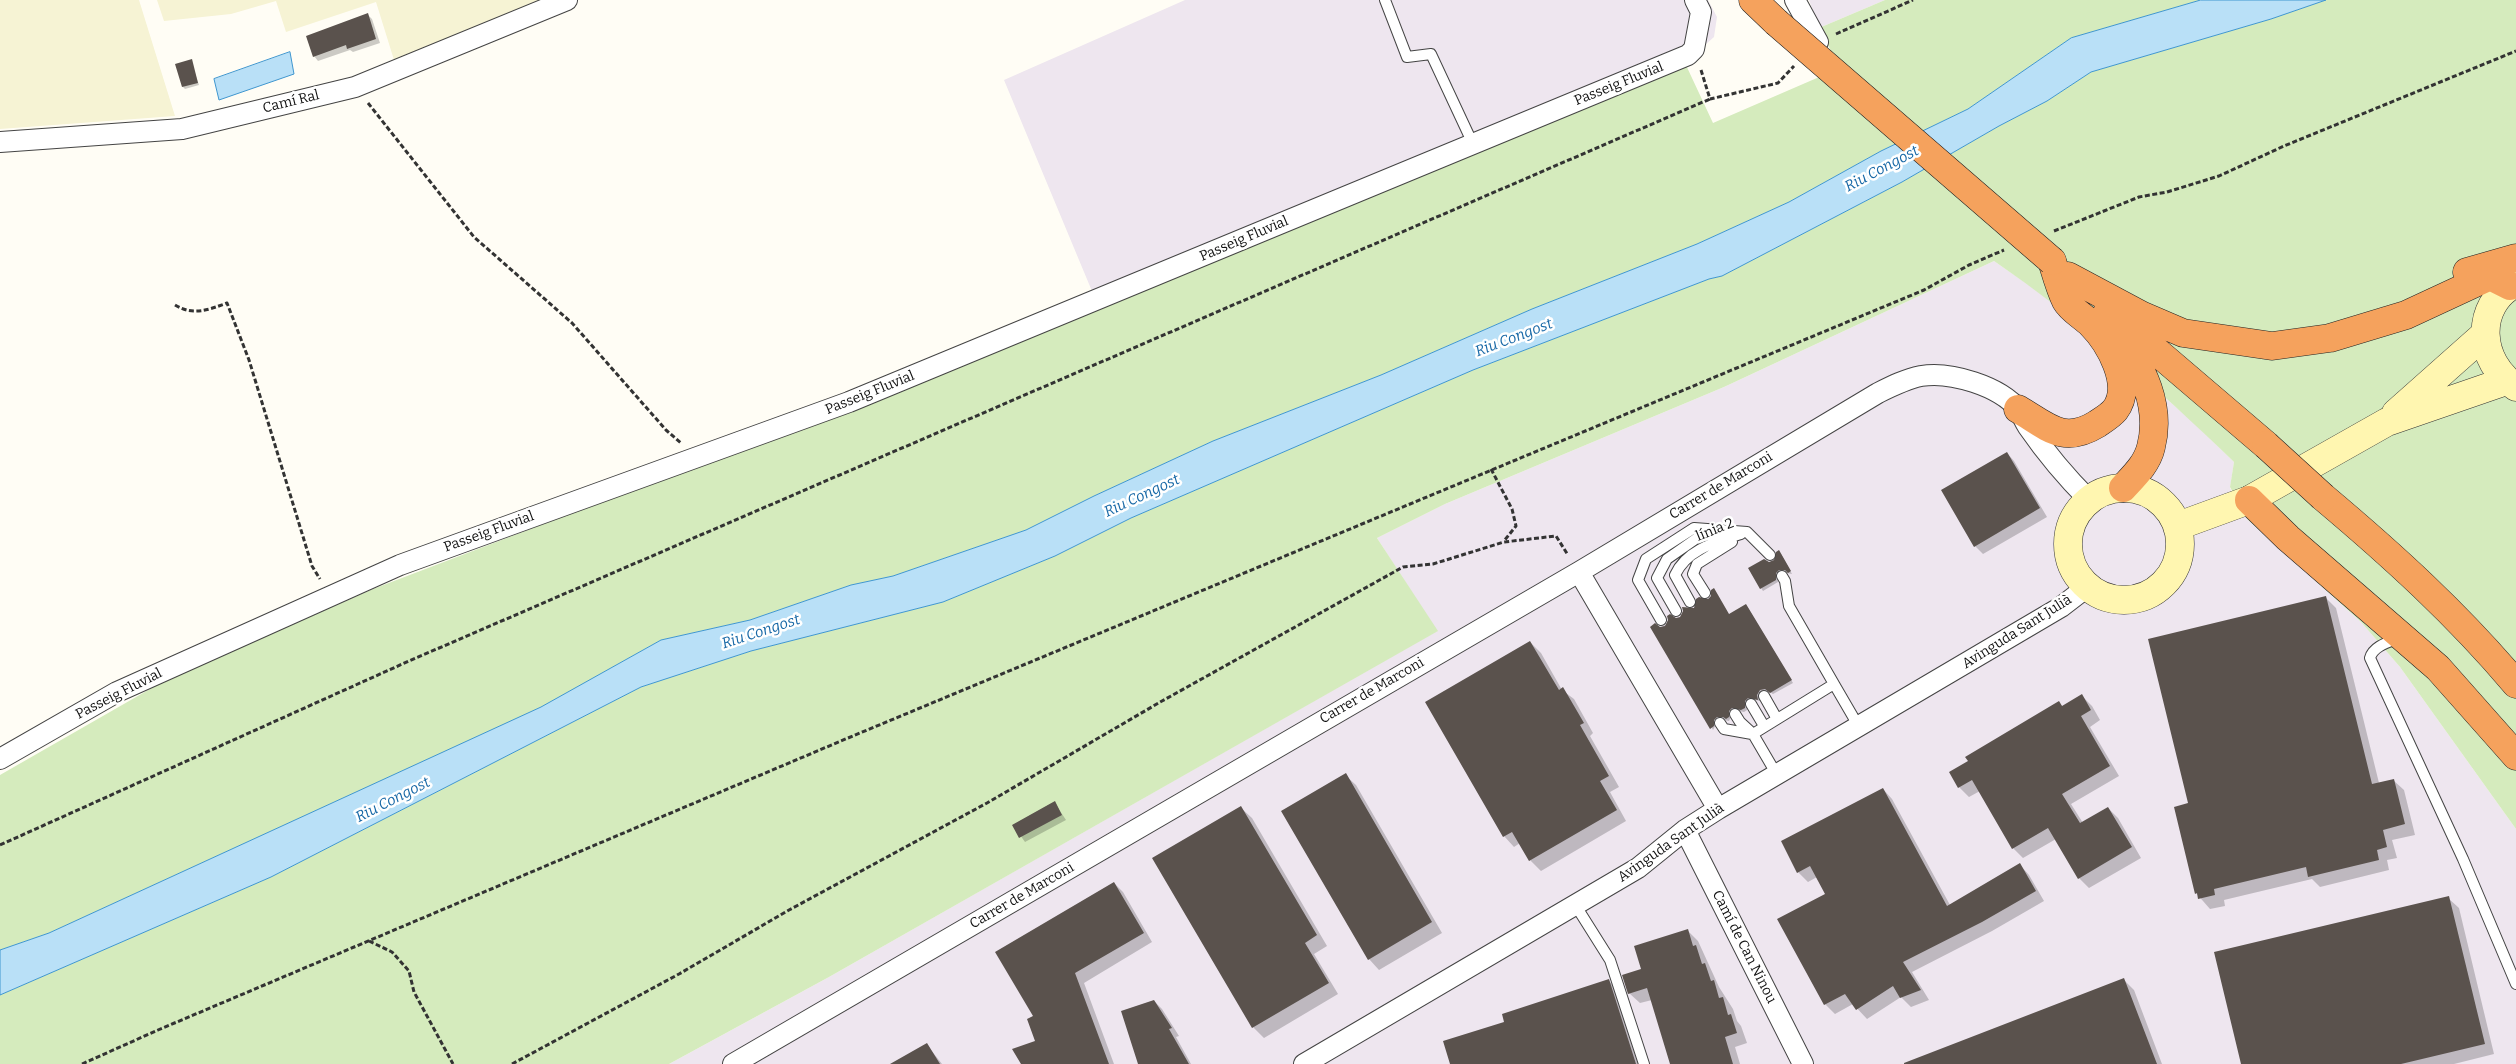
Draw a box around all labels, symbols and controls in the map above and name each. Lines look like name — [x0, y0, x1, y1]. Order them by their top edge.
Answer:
street label: Passeig Fluvial — [1572, 58, 1666, 110]
street label: Camí Ral — [261, 87, 321, 117]
water label: Riu Congost — [1842, 142, 1922, 196]
street label: Passeig Fluvial — [1197, 213, 1291, 265]
water label: Riu Congost — [1473, 315, 1555, 361]
street label: Passeig Fluvial — [823, 367, 917, 419]
street label: Carrer de Marconi — [1666, 449, 1776, 523]
water label: Riu Congost — [1101, 471, 1183, 521]
street label: Passeig Fluvial — [442, 508, 536, 556]
street label: línia 2 — [1694, 515, 1736, 545]
street label: Avinguda Sant Julià — [1959, 592, 2075, 672]
water label: Riu Congost — [720, 611, 802, 653]
street label: Carrer de Marconi — [1317, 654, 1427, 728]
street label: Passeig Fluvial — [73, 665, 165, 723]
water label: Riu Congost — [353, 774, 433, 826]
street label: Avinguda Sant Julià — [1615, 800, 1727, 886]
street label: Carrer de Marconi — [967, 859, 1077, 933]
street label: Camí de Can Ninou — [1708, 888, 1780, 1006]

